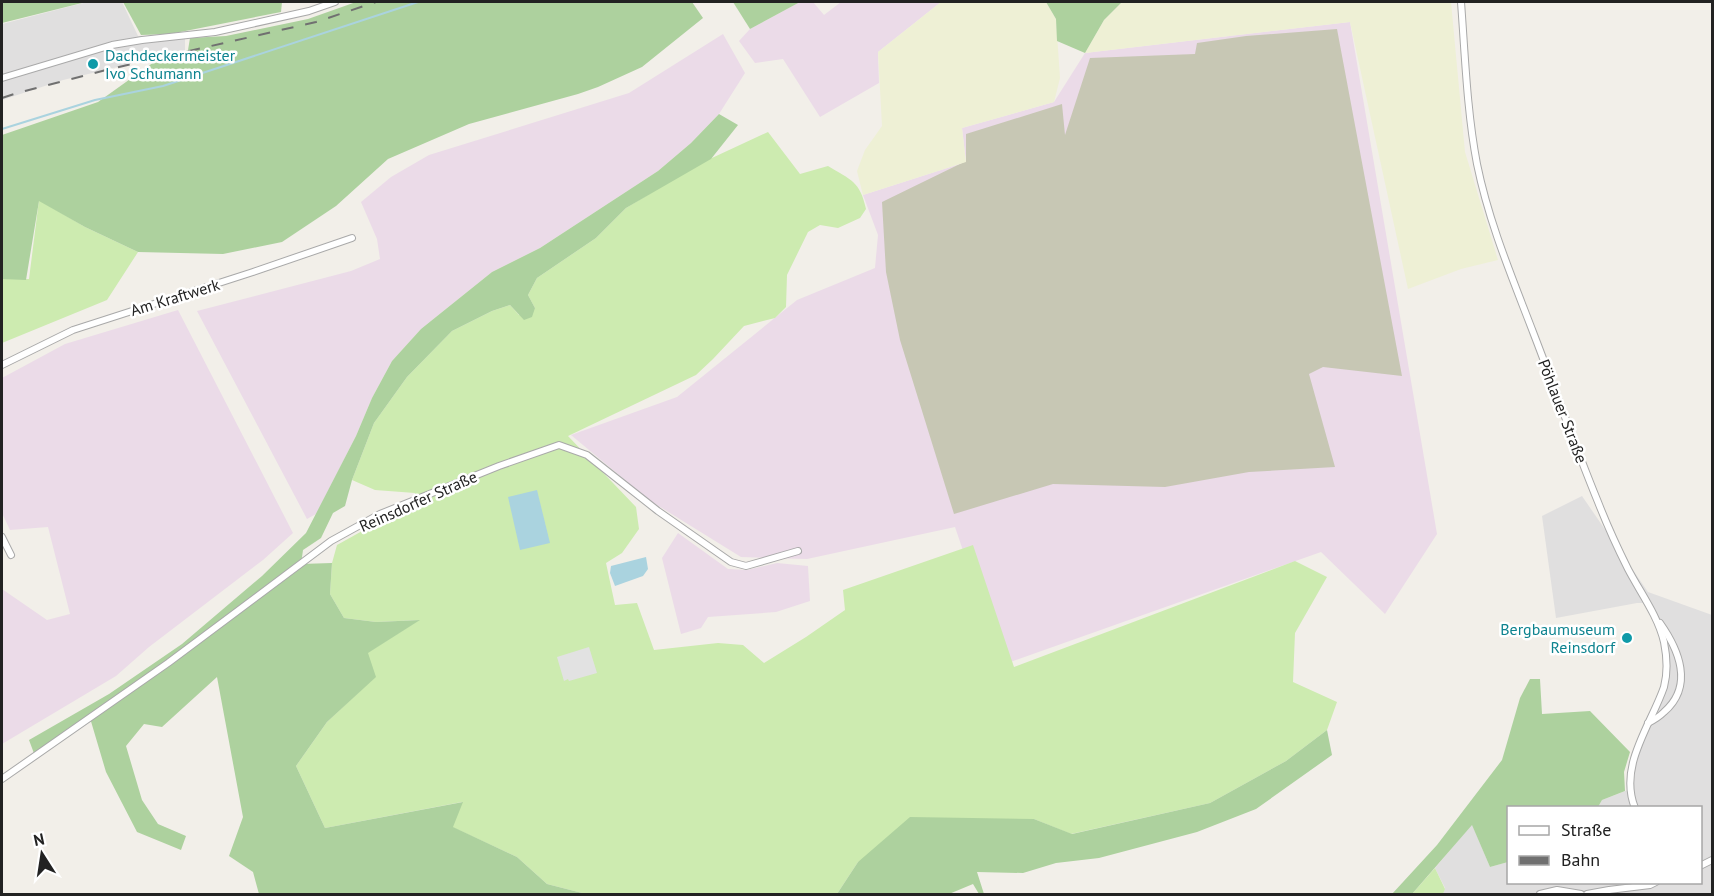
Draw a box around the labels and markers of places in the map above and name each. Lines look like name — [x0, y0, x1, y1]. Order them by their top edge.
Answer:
place label: Dachdeckermeister Ivo Schumann — [105, 45, 236, 83]
marker: Dachdeckermeister Ivo Schumann — [86, 57, 100, 71]
place label: Bergbaumuseum Reinsdorf — [1500, 619, 1616, 657]
marker: Bergbaumuseum Reinsdorf — [1620, 631, 1634, 645]

